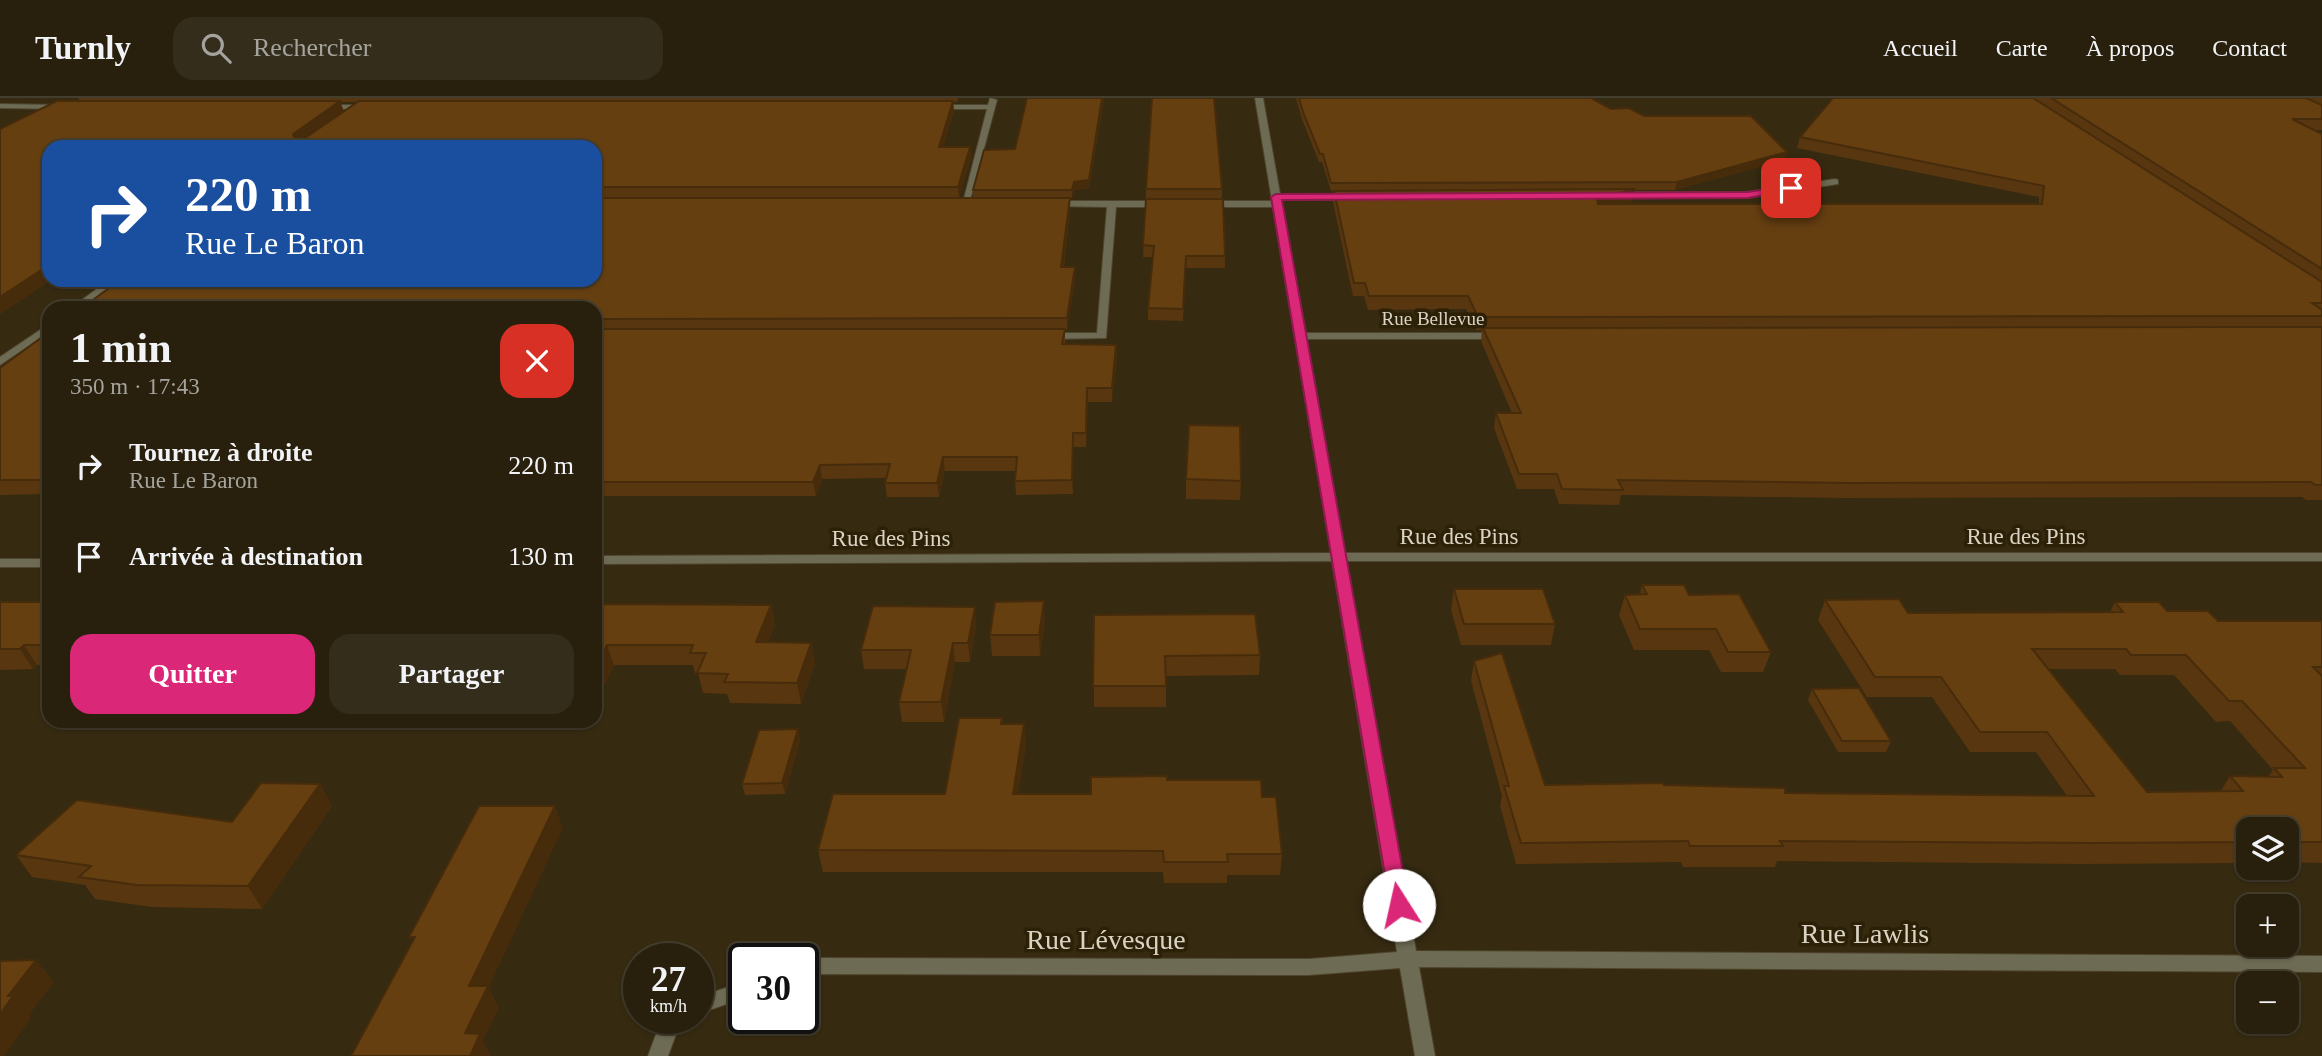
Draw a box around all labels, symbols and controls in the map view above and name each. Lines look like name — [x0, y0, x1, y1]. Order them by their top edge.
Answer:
search box — [173, 17, 663, 80]
icon: search — [197, 29, 235, 67]
text: Turnly — [35, 30, 131, 66]
text: Rechercher — [253, 33, 371, 62]
text: Accueil — [1883, 35, 1958, 61]
text: Carte — [1996, 35, 2048, 61]
text: À propos — [2086, 35, 2174, 61]
text: Contact — [2212, 35, 2287, 61]
pin — [1761, 158, 1821, 218]
text: 220 m — [185, 167, 312, 222]
icon: right — [70, 168, 161, 259]
icon: arrive — [1772, 169, 1810, 207]
text: Rue Le Baron — [185, 225, 365, 261]
street label: Rue Bellevue — [1382, 308, 1484, 329]
button: close — [500, 324, 574, 398]
text: 1 min — [70, 325, 172, 371]
text: 350 m · 17:43 — [70, 374, 200, 399]
text: Tournez à droite — [129, 438, 312, 467]
icon: right — [70, 447, 108, 485]
text: 220 m — [508, 451, 574, 480]
text: Rue Le Baron — [129, 468, 258, 493]
street label: Rue des Pins — [1400, 524, 1518, 549]
street label: Rue des Pins — [1967, 524, 2085, 549]
street label: Rue des Pins — [832, 526, 950, 551]
icon: arrive — [70, 538, 108, 576]
text: Arrivée à destination — [129, 542, 363, 571]
text: 130 m — [508, 542, 574, 571]
button: Quitter — [70, 634, 315, 714]
button: Partager — [329, 634, 574, 714]
map controls — [2236, 817, 2299, 1034]
button: layers — [2236, 817, 2299, 880]
position arrow — [1362, 868, 1436, 942]
button: + — [2236, 894, 2299, 957]
street label: Rue Lawlis — [1801, 918, 1929, 949]
street label: Rue Lévesque — [1026, 924, 1186, 955]
speed limit sign: 30 — [728, 943, 819, 1034]
text: 27 — [651, 960, 686, 999]
button: − — [2236, 971, 2299, 1034]
text: km/h — [650, 996, 687, 1016]

